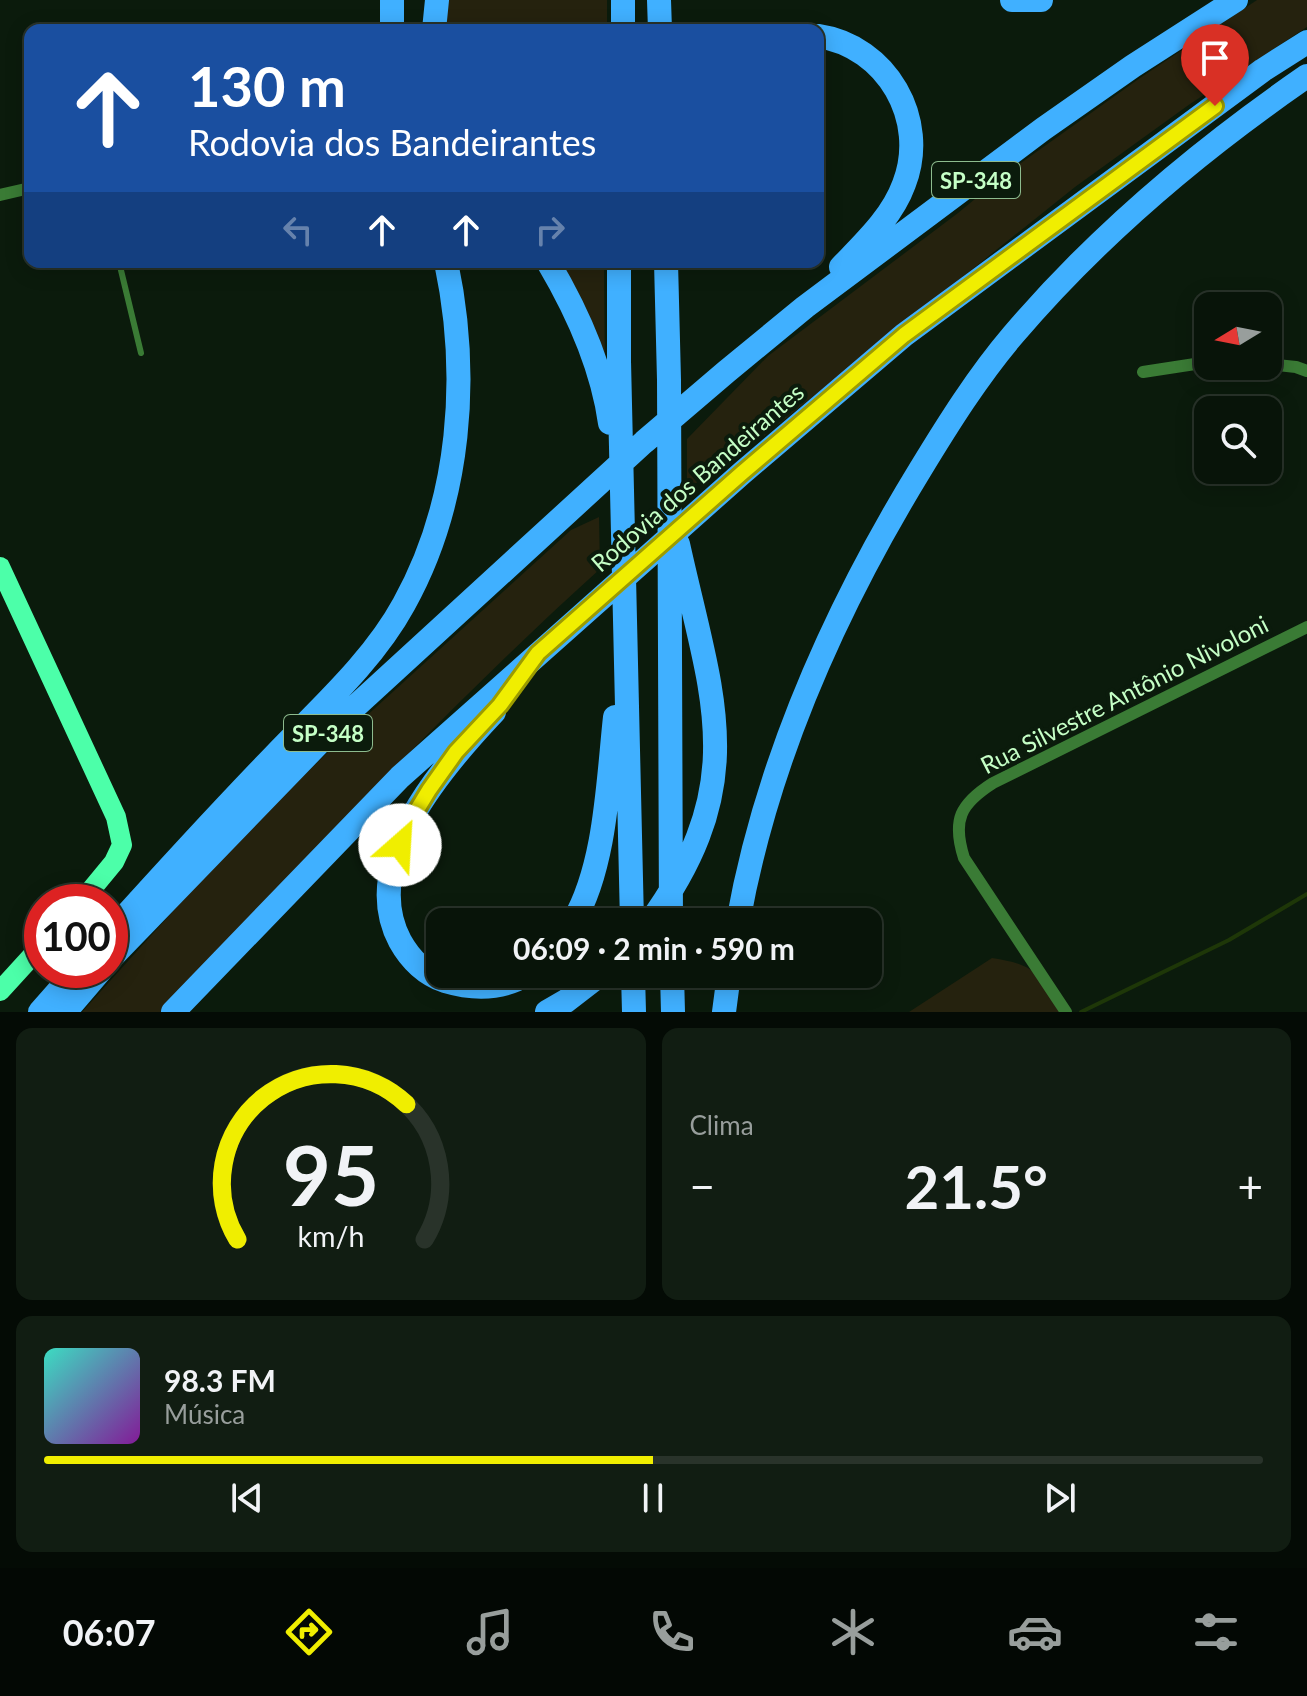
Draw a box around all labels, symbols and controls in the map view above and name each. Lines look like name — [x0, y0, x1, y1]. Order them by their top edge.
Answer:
pin — [1181, 24, 1249, 106]
icon: arrive — [1193, 36, 1237, 80]
text: 130 m — [188, 52, 346, 119]
icon: ahead — [56, 56, 160, 160]
text: Rodovia dos Bandeirantes — [188, 120, 596, 164]
road number: SP-348 — [932, 162, 1020, 198]
icon: left — [276, 208, 320, 252]
icon: ahead — [360, 208, 404, 252]
icon: ahead — [444, 208, 488, 252]
icon: right — [528, 208, 572, 252]
north arrow — [1194, 292, 1282, 380]
map controls — [1194, 292, 1282, 484]
street label: Rodovia dos Bandeirantes — [585, 377, 809, 577]
button: search — [1194, 396, 1282, 484]
street label: Rua Silvestre Antônio Nivoloni — [975, 609, 1273, 779]
road number: SP-348 — [284, 715, 372, 751]
position arrow — [358, 803, 442, 887]
speed limit sign: 100 — [24, 884, 128, 988]
text: 06:09 · 2 min · 590 m — [513, 930, 795, 966]
text: Clima — [690, 1109, 754, 1141]
text: 95 — [283, 1124, 379, 1224]
text: 21.5° — [904, 1150, 1048, 1222]
text: − — [690, 1160, 715, 1212]
text: + — [1237, 1160, 1263, 1212]
text: km/h — [297, 1219, 364, 1253]
text: 98.3 FM — [164, 1362, 276, 1398]
text: Música — [164, 1398, 245, 1430]
icon: previous — [225, 1476, 269, 1520]
icon: pause — [631, 1476, 675, 1520]
icon: next — [1038, 1476, 1082, 1520]
icon: directions — [281, 1604, 337, 1660]
icon: music — [462, 1604, 518, 1660]
icon: phone — [644, 1604, 700, 1660]
icon: climate — [825, 1604, 881, 1660]
icon: car — [1007, 1604, 1063, 1660]
icon: filters — [1188, 1604, 1244, 1660]
text: 06:07 — [63, 1610, 156, 1654]

